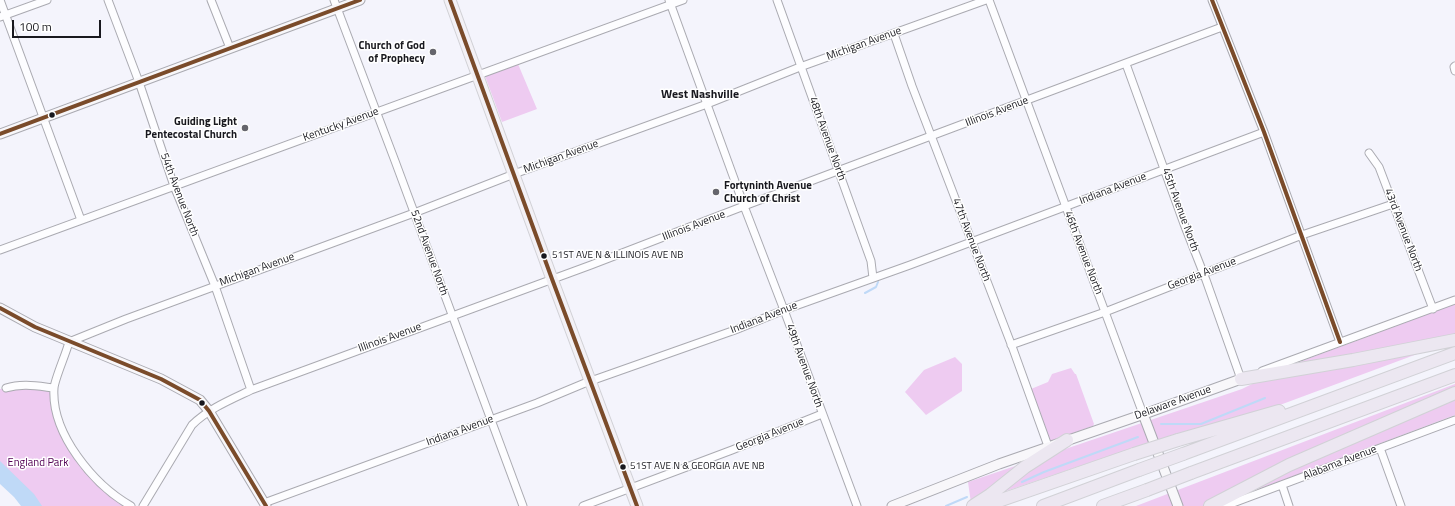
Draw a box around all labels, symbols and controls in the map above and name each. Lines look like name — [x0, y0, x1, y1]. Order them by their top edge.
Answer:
scale bar — [14, 12, 103, 38]
text: 100 m — [19, 17, 52, 36]
street label: Michigan Avenue — [825, 24, 903, 64]
place label: Church of God of Prophecy — [359, 39, 425, 65]
marker: Church of God of Prophecy — [428, 47, 438, 57]
district label: West Nashville — [661, 88, 739, 102]
street label: Illinois Avenue — [964, 94, 1030, 130]
street label: 48th Avenue North — [806, 95, 848, 183]
street label: Kentucky Avenue — [301, 105, 381, 145]
unlabelled marker — [47, 110, 57, 120]
place label: Guiding Light Pentecostal Church — [145, 115, 237, 141]
marker: Guiding Light Pentecostal Church — [240, 123, 250, 133]
street label: Michigan Avenue — [522, 137, 600, 177]
street label: 54th Avenue North — [157, 152, 201, 238]
street label: 45th Avenue North — [1159, 166, 1201, 254]
street label: Indiana Avenue — [1078, 170, 1148, 208]
place label: Fortyninth Avenue Church of Christ — [724, 179, 812, 205]
marker: Fortyninth Avenue Church of Christ — [711, 187, 721, 197]
street label: 43rd Avenue North — [1381, 187, 1425, 273]
street label: 47th Avenue North — [949, 197, 993, 283]
street label: 52nd Avenue North — [407, 208, 451, 298]
street label: Illinois Avenue — [661, 208, 727, 244]
street label: 46th Avenue North — [1061, 210, 1105, 296]
street label: Michigan Avenue — [218, 250, 296, 290]
place label: 51ST AVE N & ILLINOIS AVE NB — [552, 250, 683, 262]
marker: 51ST AVE N & ILLINOIS AVE NB — [539, 251, 549, 261]
street label: Georgia Avenue — [1166, 255, 1238, 293]
street label: Indiana Avenue — [729, 299, 799, 337]
street label: Illinois Avenue — [357, 320, 423, 356]
street label: 49th Avenue North — [783, 322, 825, 410]
street label: Delaware Avenue — [1133, 383, 1213, 423]
unlabelled marker — [197, 398, 207, 408]
street label: Indiana Avenue — [425, 413, 495, 449]
street label: Georgia Avenue — [734, 415, 806, 455]
street label: Alabama Avenue — [1301, 443, 1379, 483]
park label: England Park — [8, 456, 68, 470]
place label: 51ST AVE N & GEORGIA AVE NB — [630, 461, 765, 473]
marker: 51ST AVE N & GEORGIA AVE NB — [618, 462, 628, 472]

